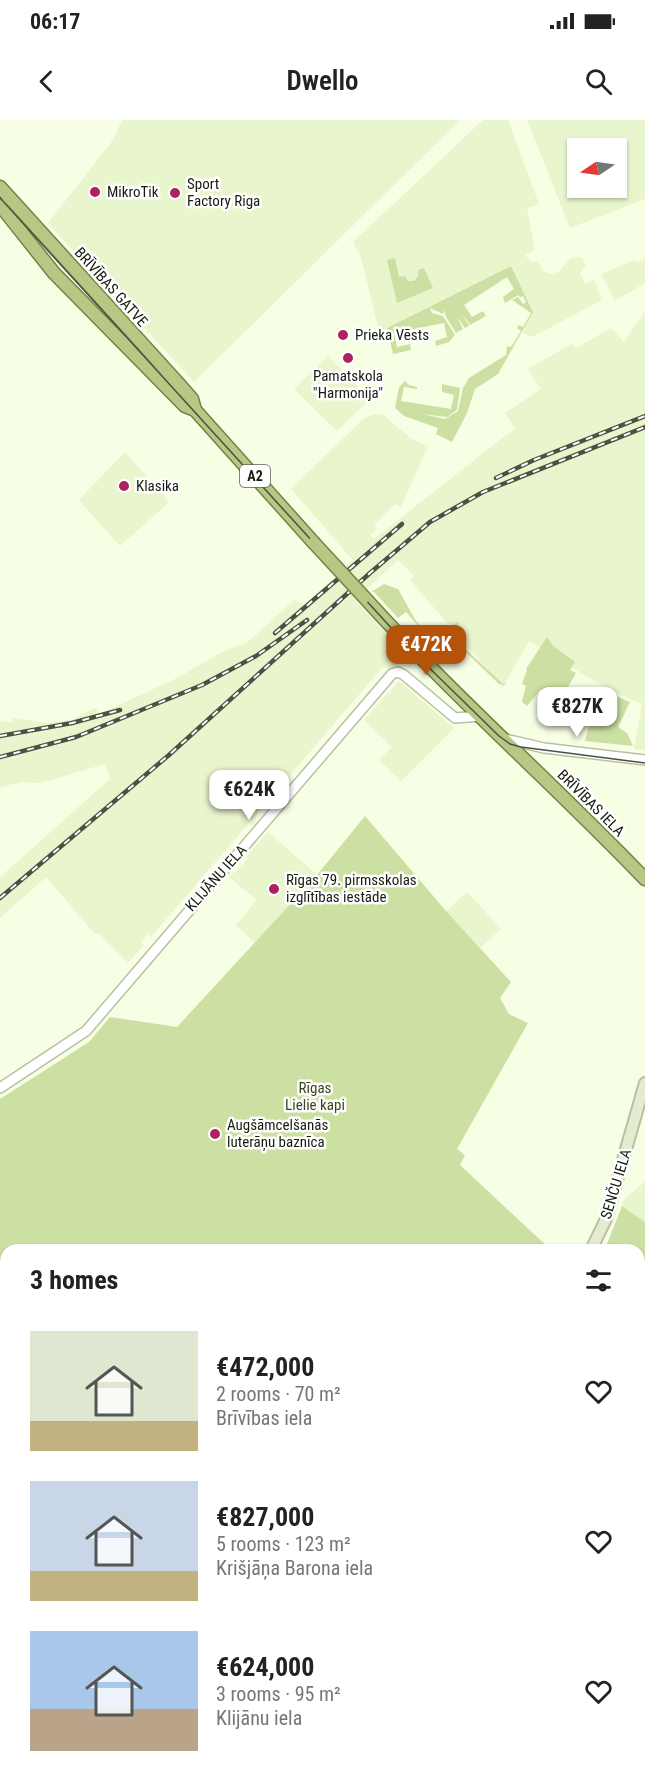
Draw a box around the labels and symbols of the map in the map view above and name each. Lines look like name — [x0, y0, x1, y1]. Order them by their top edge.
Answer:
north arrow — [567, 138, 627, 198]
place label: Sport Factory Riga — [187, 175, 260, 210]
place label: MikroTik — [107, 183, 159, 201]
marker: MikroTik — [88, 185, 102, 199]
marker: Sport Factory Riga — [168, 186, 182, 200]
street label: BRĪVĪBAS GATVE — [71, 244, 151, 330]
place label: Prieka Vēsts — [355, 326, 429, 344]
marker: Prieka Vēsts — [336, 328, 350, 342]
marker: Pamatskola "Harmonija" — [341, 351, 355, 365]
place label: Pamatskola "Harmonija" — [313, 367, 383, 402]
road number: A2 — [240, 465, 270, 487]
place label: Klasika — [136, 477, 179, 495]
marker: Klasika — [117, 479, 131, 493]
pin: €472K — [384, 625, 468, 676]
pin: €827K — [535, 687, 619, 738]
street label: BRĪVĪBAS IELA — [554, 766, 628, 840]
pin: €624K — [207, 770, 291, 821]
street label: KLIJĀNU IELA — [182, 841, 251, 915]
place label: Rīgas 79. pirmsskolas izglītības iestāde — [286, 871, 417, 906]
marker: Rīgas 79. pirmsskolas izglītības iestāde — [267, 882, 281, 896]
park label: Rīgas Lielie kapi — [285, 1079, 345, 1114]
place label: Augšāmcelšanās luterāņu baznīca — [227, 1116, 328, 1151]
marker: Augšāmcelšanās luterāņu baznīca — [208, 1127, 222, 1141]
street label: SENČU IELA — [597, 1147, 635, 1221]

